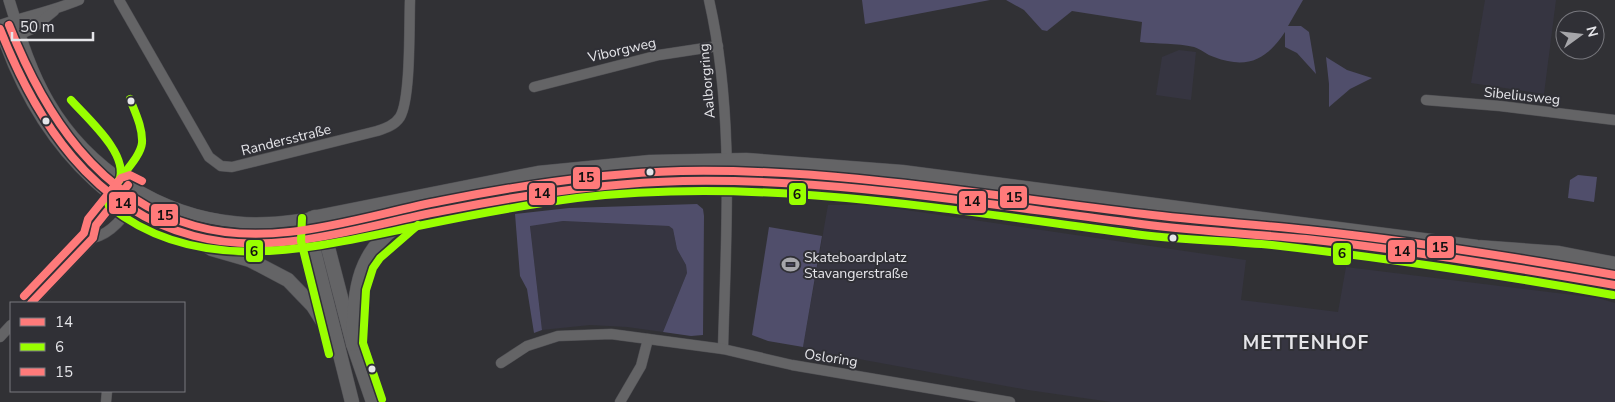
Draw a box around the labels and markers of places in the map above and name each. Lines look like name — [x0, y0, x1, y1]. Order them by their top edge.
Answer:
unlabelled marker — [126, 96, 136, 106]
unlabelled marker — [41, 116, 51, 126]
unlabelled marker — [645, 167, 655, 177]
unlabelled marker — [1168, 233, 1178, 243]
place label: Skateboardplatz Stavangerstraße — [804, 248, 908, 283]
sports icon: Skateboardplatz Stavangerstraße — [780, 255, 800, 275]
unlabelled marker — [367, 364, 377, 374]

